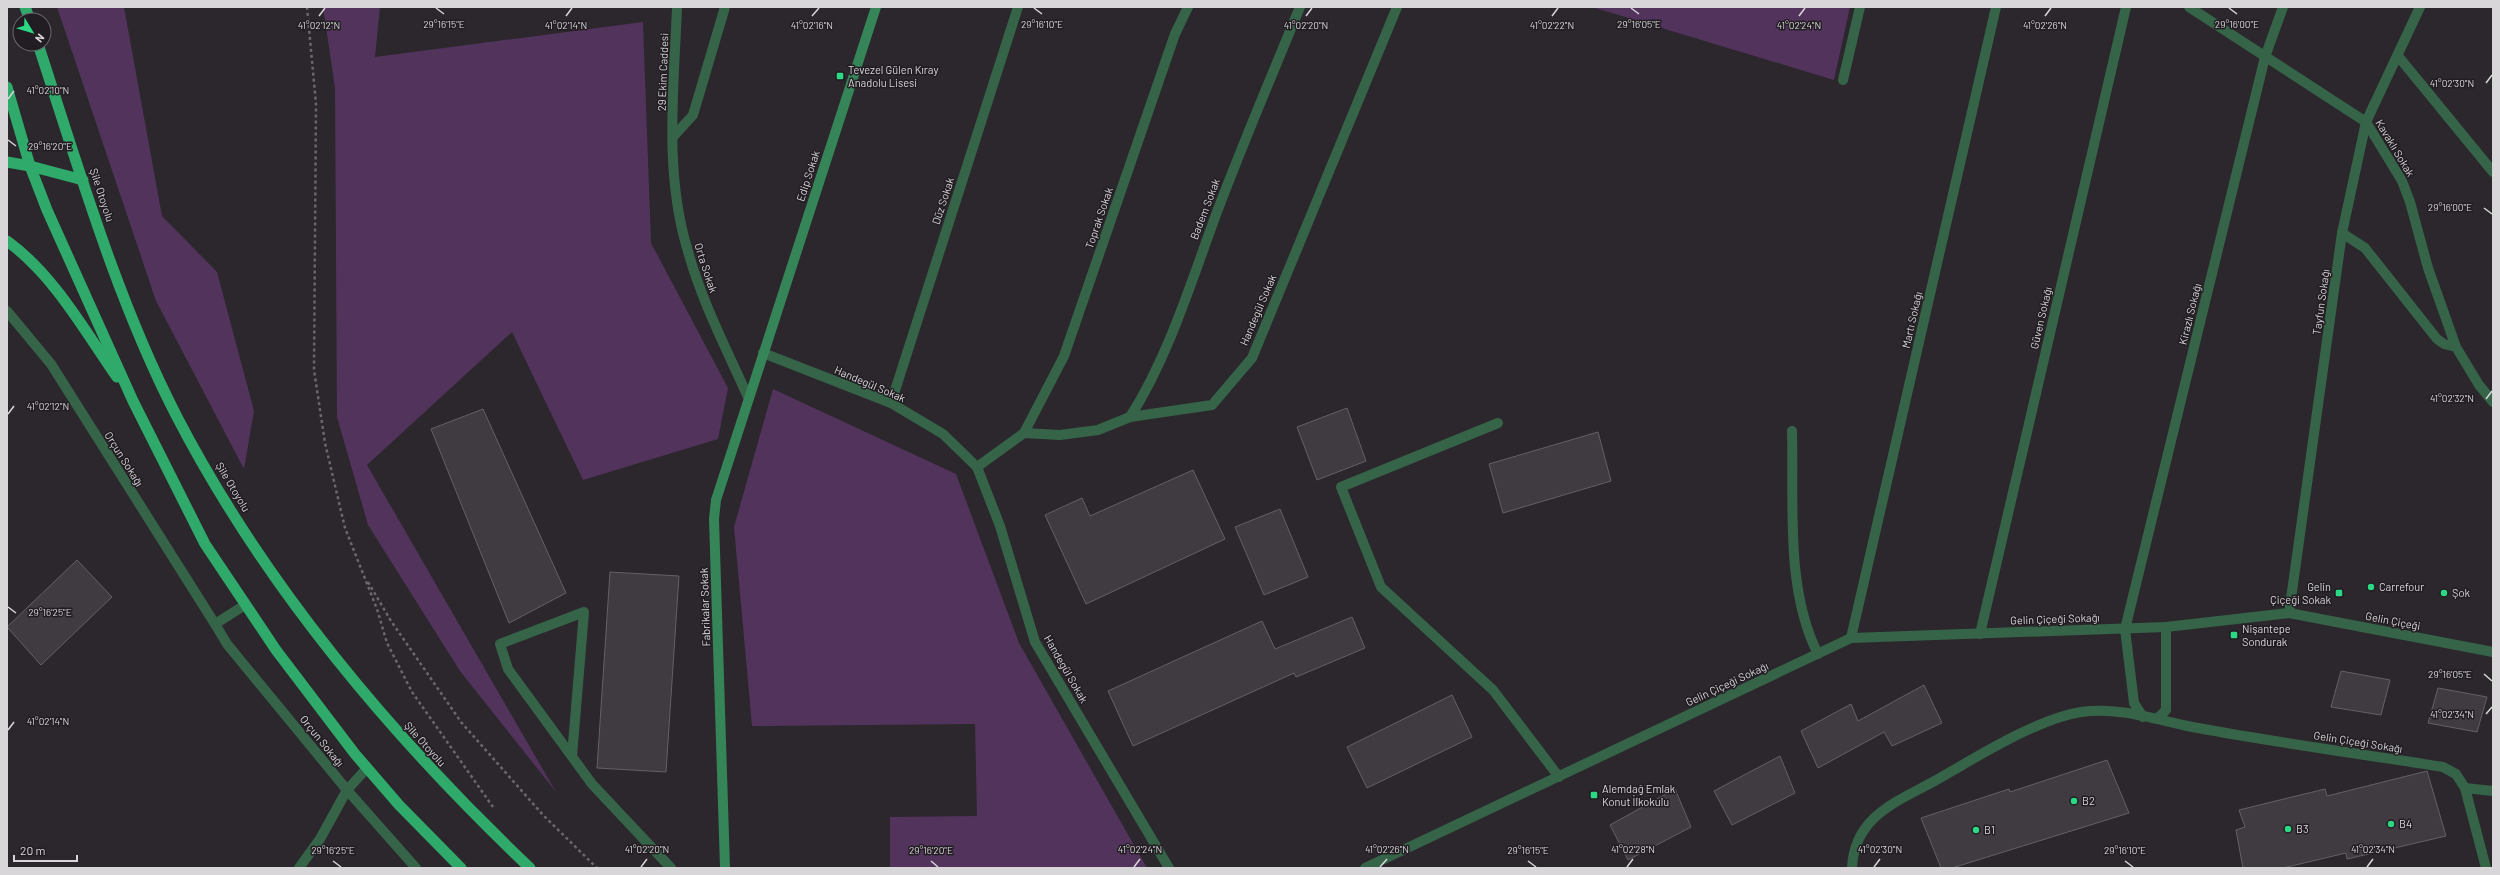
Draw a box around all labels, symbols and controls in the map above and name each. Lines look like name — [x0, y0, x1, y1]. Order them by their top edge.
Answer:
north arrow — [12, 12, 52, 52]
text: 29°16'15"E — [423, 18, 465, 30]
text: 29°16'10"E — [1021, 18, 1063, 30]
text: 29°16'05"E — [1617, 18, 1661, 30]
text: 29°16'00"E — [2215, 18, 2259, 30]
text: 41°02'12"N — [298, 19, 340, 31]
text: 41°02'14"N — [545, 19, 587, 31]
text: 41°02'16"N — [791, 19, 833, 31]
text: 41°02'20"N — [1284, 19, 1328, 31]
text: 41°02'22"N — [1530, 19, 1574, 31]
text: 41°02'24"N — [1777, 19, 1821, 31]
text: 41°02'26"N — [2023, 19, 2067, 31]
text: N — [33, 32, 48, 45]
street label: 29 Ekim Caddesi — [655, 32, 670, 111]
place label: Tevezel Gülen Kıray Anadolu Lisesi — [848, 63, 938, 89]
marker: Tevezel Gülen Kıray Anadolu Lisesi — [835, 71, 845, 81]
text: 41°02'30"N — [2430, 77, 2474, 89]
text: 41°02'10"N — [27, 84, 69, 96]
street label: Kavaklı Sokak — [2373, 117, 2418, 179]
text: 29°16'20"E — [28, 140, 72, 152]
street label: Edip Sokak — [793, 148, 822, 203]
street label: Şile Otoyolu — [88, 166, 117, 223]
street label: Düz Sokak — [929, 175, 956, 226]
street label: Badem Sokak — [1187, 176, 1222, 241]
street label: Toprak Sokak — [1082, 185, 1115, 250]
text: 29°16'00"E — [2428, 201, 2472, 213]
street label: Orta Sokak — [692, 241, 721, 295]
street label: Tayfun Sokağı — [2309, 268, 2332, 336]
street label: Handegül Sokak — [1237, 272, 1279, 347]
street label: Kirazlı Sokağı — [2176, 282, 2203, 346]
street label: Güven Sokağı — [2027, 286, 2054, 350]
street label: Martı Sokağı — [1899, 290, 1924, 350]
street label: Handegül Sokak — [833, 363, 908, 405]
text: 41°02'32"N — [2430, 392, 2474, 404]
text: 41°02'12"N — [27, 400, 69, 412]
street label: Orçun Sokağı — [102, 429, 146, 489]
street label: Şile Otoyolu — [214, 460, 253, 514]
street label: Fabrikalar Sokak — [697, 567, 712, 647]
place label: Gelin Çiçeği Sokak — [2270, 580, 2331, 606]
place label: Carrefour — [2379, 580, 2424, 593]
marker: Carrefour — [2366, 582, 2376, 592]
place label: Şok — [2452, 586, 2470, 599]
marker: Gelin Çiçeği Sokak — [2334, 588, 2344, 598]
marker: Şok — [2439, 588, 2449, 598]
text: 29°16'25"E — [28, 606, 72, 618]
street label: Gelin Çiçeği — [2364, 609, 2422, 632]
street label: Gelin Çiçeği Sokağı — [2010, 610, 2100, 627]
place label: Nişantepe Sondurak — [2242, 622, 2291, 648]
marker: Nişantepe Sondurak — [2229, 630, 2239, 640]
street label: Handegül Sokak — [1042, 633, 1091, 705]
street label: Gelin Çiçeği Sokağı — [1683, 659, 1770, 708]
text: 29°16'05"E — [2428, 668, 2472, 680]
text: 41°02'34"N — [2430, 708, 2474, 720]
street label: Orçun Sokağı — [298, 712, 347, 769]
text: 41°02'14"N — [27, 715, 69, 727]
street label: Şile Otoyolu — [402, 719, 449, 769]
street label: Gelin Çiçeği Sokağı — [2313, 728, 2403, 755]
place label: Alemdağ Emlak Konut İlkokulu — [1602, 782, 1676, 808]
marker: Alemdağ Emlak Konut İlkokulu — [1589, 790, 1599, 800]
place label: B2 — [2082, 794, 2095, 807]
marker: B2 — [2069, 796, 2079, 806]
place label: B4 — [2399, 817, 2412, 830]
marker: B4 — [2386, 819, 2396, 829]
place label: B3 — [2296, 822, 2309, 835]
place label: B1 — [1984, 823, 1995, 836]
marker: B3 — [2283, 824, 2293, 834]
marker: B1 — [1971, 825, 1981, 835]
scale bar — [14, 837, 77, 863]
text: 20 m — [20, 843, 46, 857]
text: 41°02'20"N — [625, 843, 669, 855]
text: 41°02'24"N — [1118, 843, 1162, 855]
text: 41°02'26"N — [1365, 843, 1409, 855]
text: 41°02'28"N — [1611, 843, 1655, 855]
text: 41°02'30"N — [1858, 843, 1902, 855]
text: 41°02'34"N — [2351, 843, 2395, 855]
text: 29°16'25"E — [311, 844, 355, 856]
text: 29°16'20"E — [909, 844, 953, 856]
text: 29°16'15"E — [1507, 844, 1549, 856]
text: 29°16'10"E — [2104, 844, 2146, 856]

